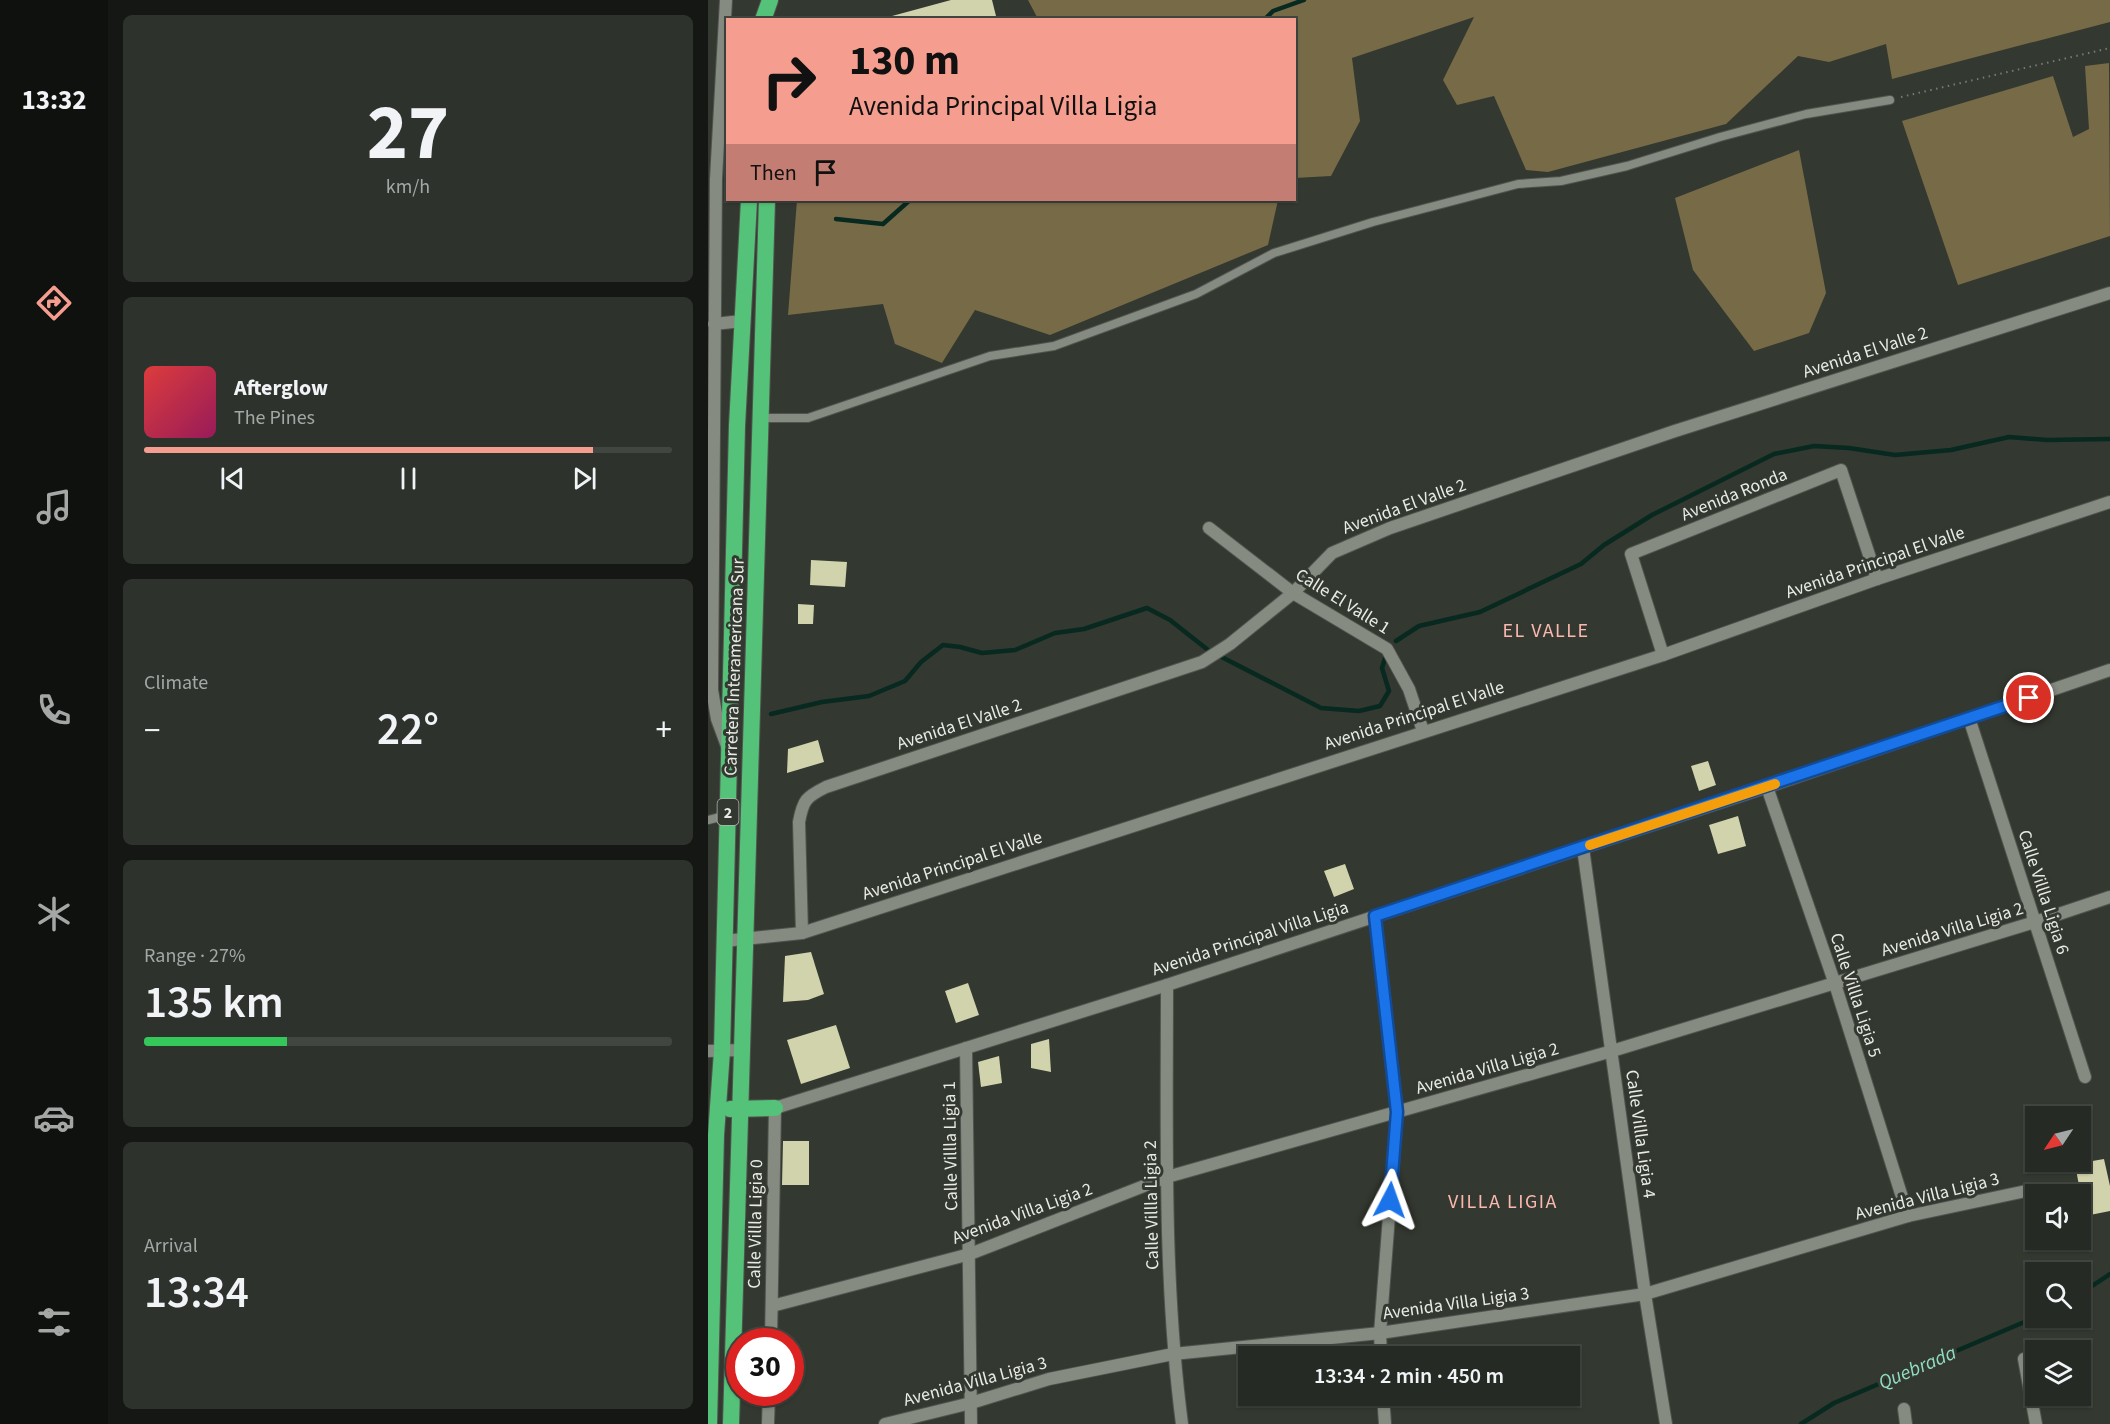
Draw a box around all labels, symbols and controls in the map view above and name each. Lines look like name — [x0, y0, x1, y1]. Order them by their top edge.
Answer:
text: 130 m — [849, 31, 960, 91]
icon: right — [750, 42, 828, 120]
text: 27 — [367, 78, 449, 189]
text: 13:32 — [21, 81, 87, 120]
text: Avenida Principal Villa Ligia — [849, 87, 1157, 126]
icon: arrive — [809, 156, 842, 189]
text: Then — [750, 157, 797, 189]
text: km/h — [386, 173, 430, 201]
icon: directions — [33, 282, 75, 324]
street label: Avenida El Valle 2 — [1799, 320, 1931, 384]
text: Afterglow — [234, 372, 328, 404]
text: The Pines — [234, 404, 315, 432]
icon: previous — [216, 462, 249, 495]
icon: pause — [392, 462, 425, 495]
icon: next — [568, 462, 601, 495]
street label: Avenida Ronda — [1677, 462, 1791, 527]
street label: Avenida El Valle 2 — [1339, 472, 1470, 540]
icon: music — [33, 486, 75, 528]
street label: Avenida Principal El Valle — [1782, 520, 1968, 605]
street label: Carretera Interamericana Sur — [718, 557, 751, 776]
street label: Calle El Valle 1 — [1291, 562, 1395, 640]
district label: EL VALLE — [1502, 617, 1590, 645]
text: Climate — [144, 669, 208, 697]
pin — [2003, 672, 2054, 723]
street label: Avenida Principal El Valle — [1321, 675, 1507, 756]
icon: arrive — [2012, 681, 2045, 714]
icon: phone — [33, 689, 75, 731]
street label: Avenida El Valle 2 — [893, 692, 1025, 756]
text: 22° — [377, 698, 439, 762]
text: − — [144, 707, 160, 754]
text: + — [656, 707, 672, 754]
road number: 2 — [718, 799, 739, 825]
street label: Avenida Principal El Valle — [859, 825, 1045, 906]
street label: Calle Villla Ligia 6 — [2012, 827, 2075, 958]
icon: climate — [33, 893, 75, 935]
street label: Avenida Principal Villa Ligia — [1149, 895, 1352, 982]
street label: Avenida Villa Ligia 2 — [1878, 896, 2026, 963]
street label: Calle Villla Ligia 5 — [1824, 930, 1887, 1061]
text: Range · 27% — [144, 942, 245, 970]
text: 135 km — [144, 971, 284, 1035]
street label: Avenida Villa Ligia 2 — [1413, 1036, 1562, 1101]
street label: Calle Villla Ligia 4 — [1619, 1068, 1662, 1200]
street label: Calle Villla Ligia 1 — [937, 1081, 964, 1211]
icon: car — [33, 1097, 75, 1139]
north arrow — [2025, 1106, 2091, 1172]
map controls — [2025, 1106, 2091, 1406]
street label: Calle Villla Ligia 2 — [1138, 1140, 1165, 1270]
street label: Calle Villla Ligia 0 — [742, 1159, 769, 1289]
street label: Avenida Villa Ligia 3 — [1852, 1166, 2002, 1226]
position arrow — [1358, 1168, 1422, 1232]
street label: Avenida Villa Ligia 2 — [948, 1176, 1096, 1250]
button: sound — [2025, 1184, 2091, 1250]
district label: VILLA LIGIA — [1448, 1188, 1558, 1216]
text: Arrival — [144, 1232, 198, 1260]
text: 13:34 — [144, 1261, 249, 1325]
button: search — [2025, 1262, 2091, 1328]
street label: Avenida Villa Ligia 3 — [1381, 1281, 1531, 1326]
icon: filters — [33, 1301, 75, 1343]
speed limit sign: 30 — [726, 1328, 804, 1406]
water label: Quebrada — [1874, 1339, 1961, 1397]
button: layers — [2025, 1340, 2091, 1406]
street label: Avenida Villa Ligia 3 — [901, 1350, 1050, 1413]
text: 13:34 · 2 min · 450 m — [1314, 1360, 1504, 1392]

